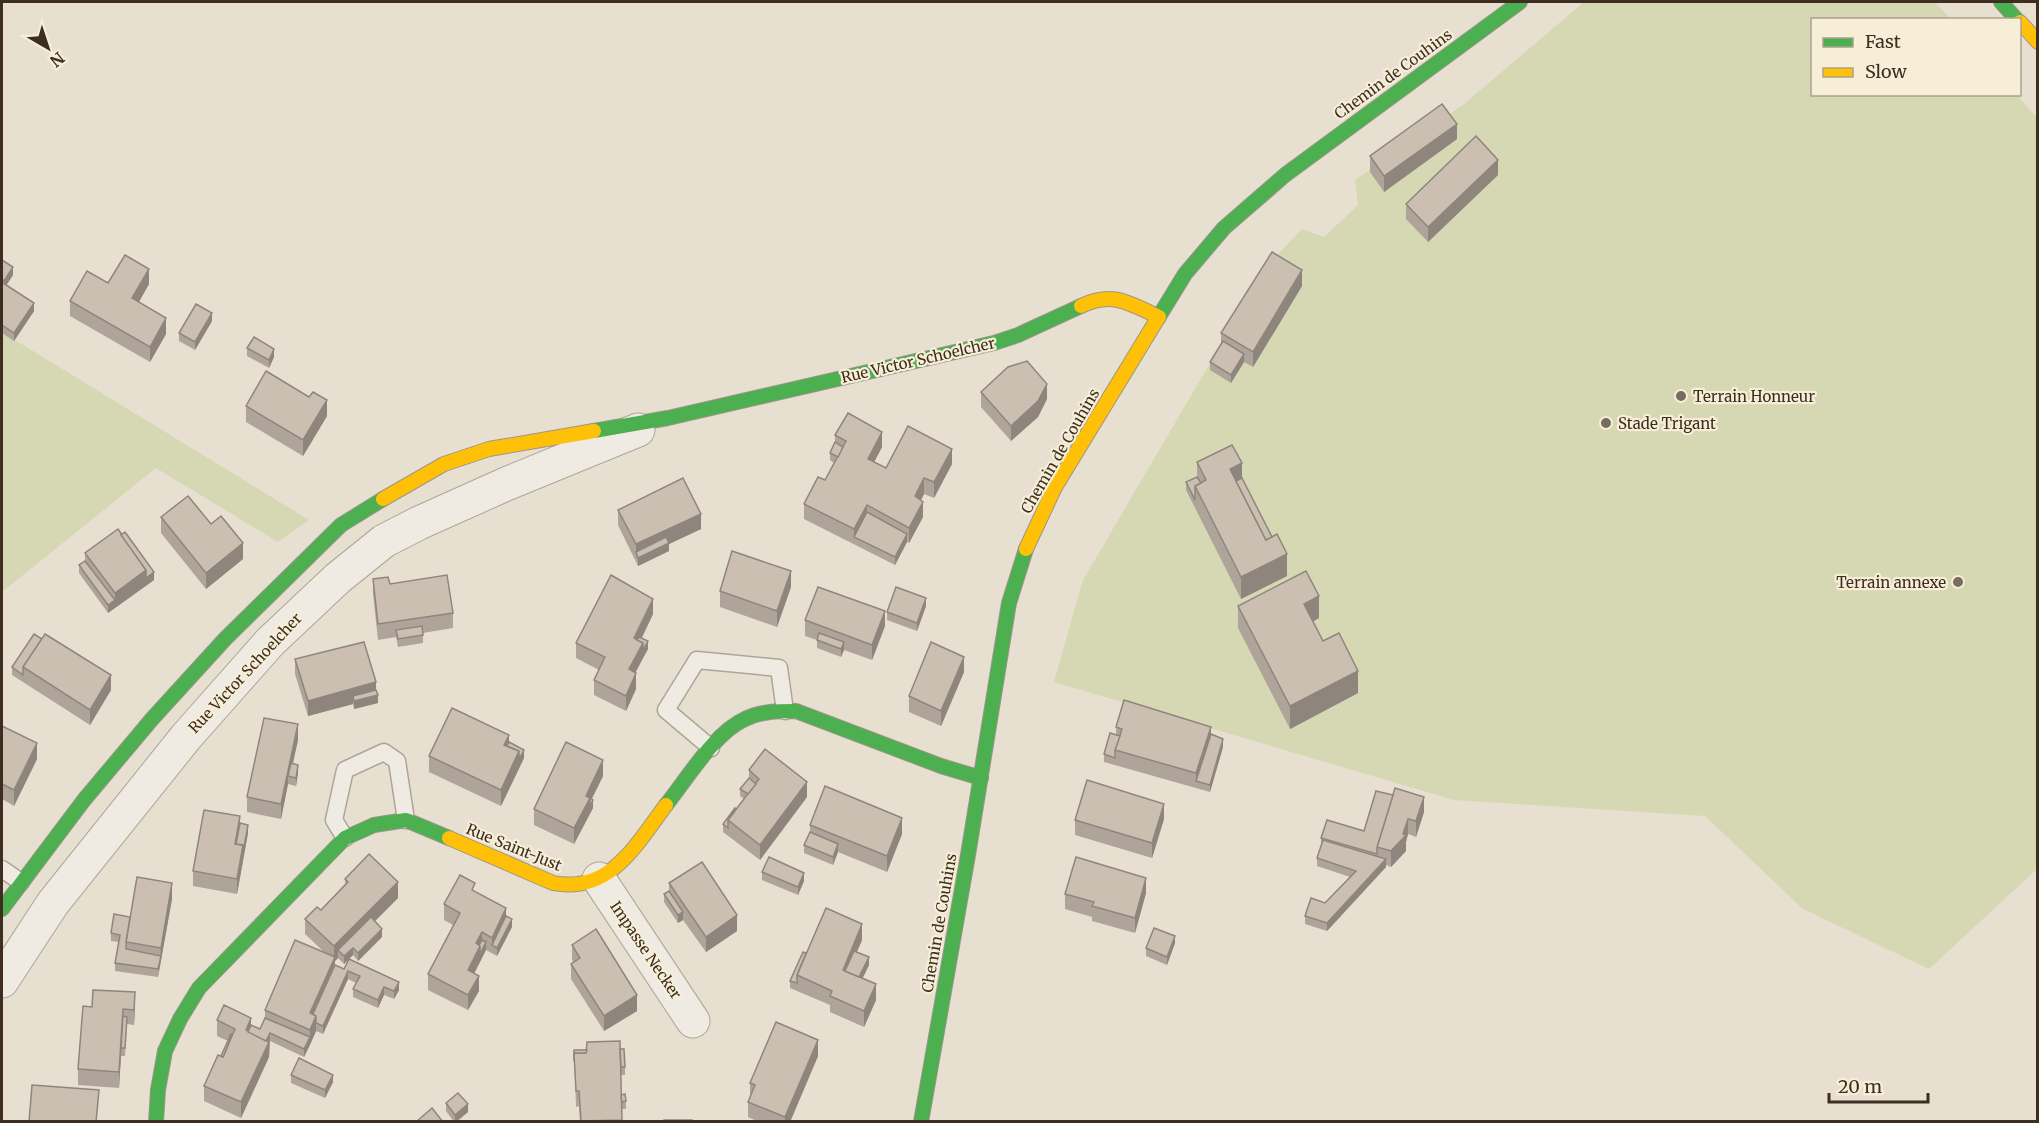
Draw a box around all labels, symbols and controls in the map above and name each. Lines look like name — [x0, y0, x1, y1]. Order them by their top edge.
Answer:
north arrow — [18, 18, 78, 78]
legend — [1811, 18, 2021, 96]
street label: Chemin de Couhins — [1330, 25, 1456, 123]
text: Fast — [1865, 30, 1901, 53]
text: N — [46, 48, 69, 72]
text: Slow — [1865, 60, 1908, 83]
street label: Rue Victor Schoelcher — [839, 333, 997, 387]
street label: Chemin de Couhins — [1017, 385, 1103, 517]
place label: Terrain Honneur — [1693, 387, 1815, 406]
marker: Terrain Honneur — [1674, 389, 1688, 403]
place label: Stade Trigant — [1618, 414, 1716, 433]
marker: Stade Trigant — [1599, 416, 1613, 430]
place label: Terrain annexe — [1836, 573, 1946, 592]
marker: Terrain annexe — [1951, 575, 1965, 589]
street label: Rue Victor Schoelcher — [184, 609, 306, 737]
street label: Rue Saint-Just — [463, 819, 565, 875]
street label: Chemin de Couhins — [917, 852, 961, 994]
street label: Impasse Necker — [606, 897, 686, 1003]
scale bar — [1829, 1066, 1928, 1104]
text: 20 m — [1838, 1075, 1882, 1098]

